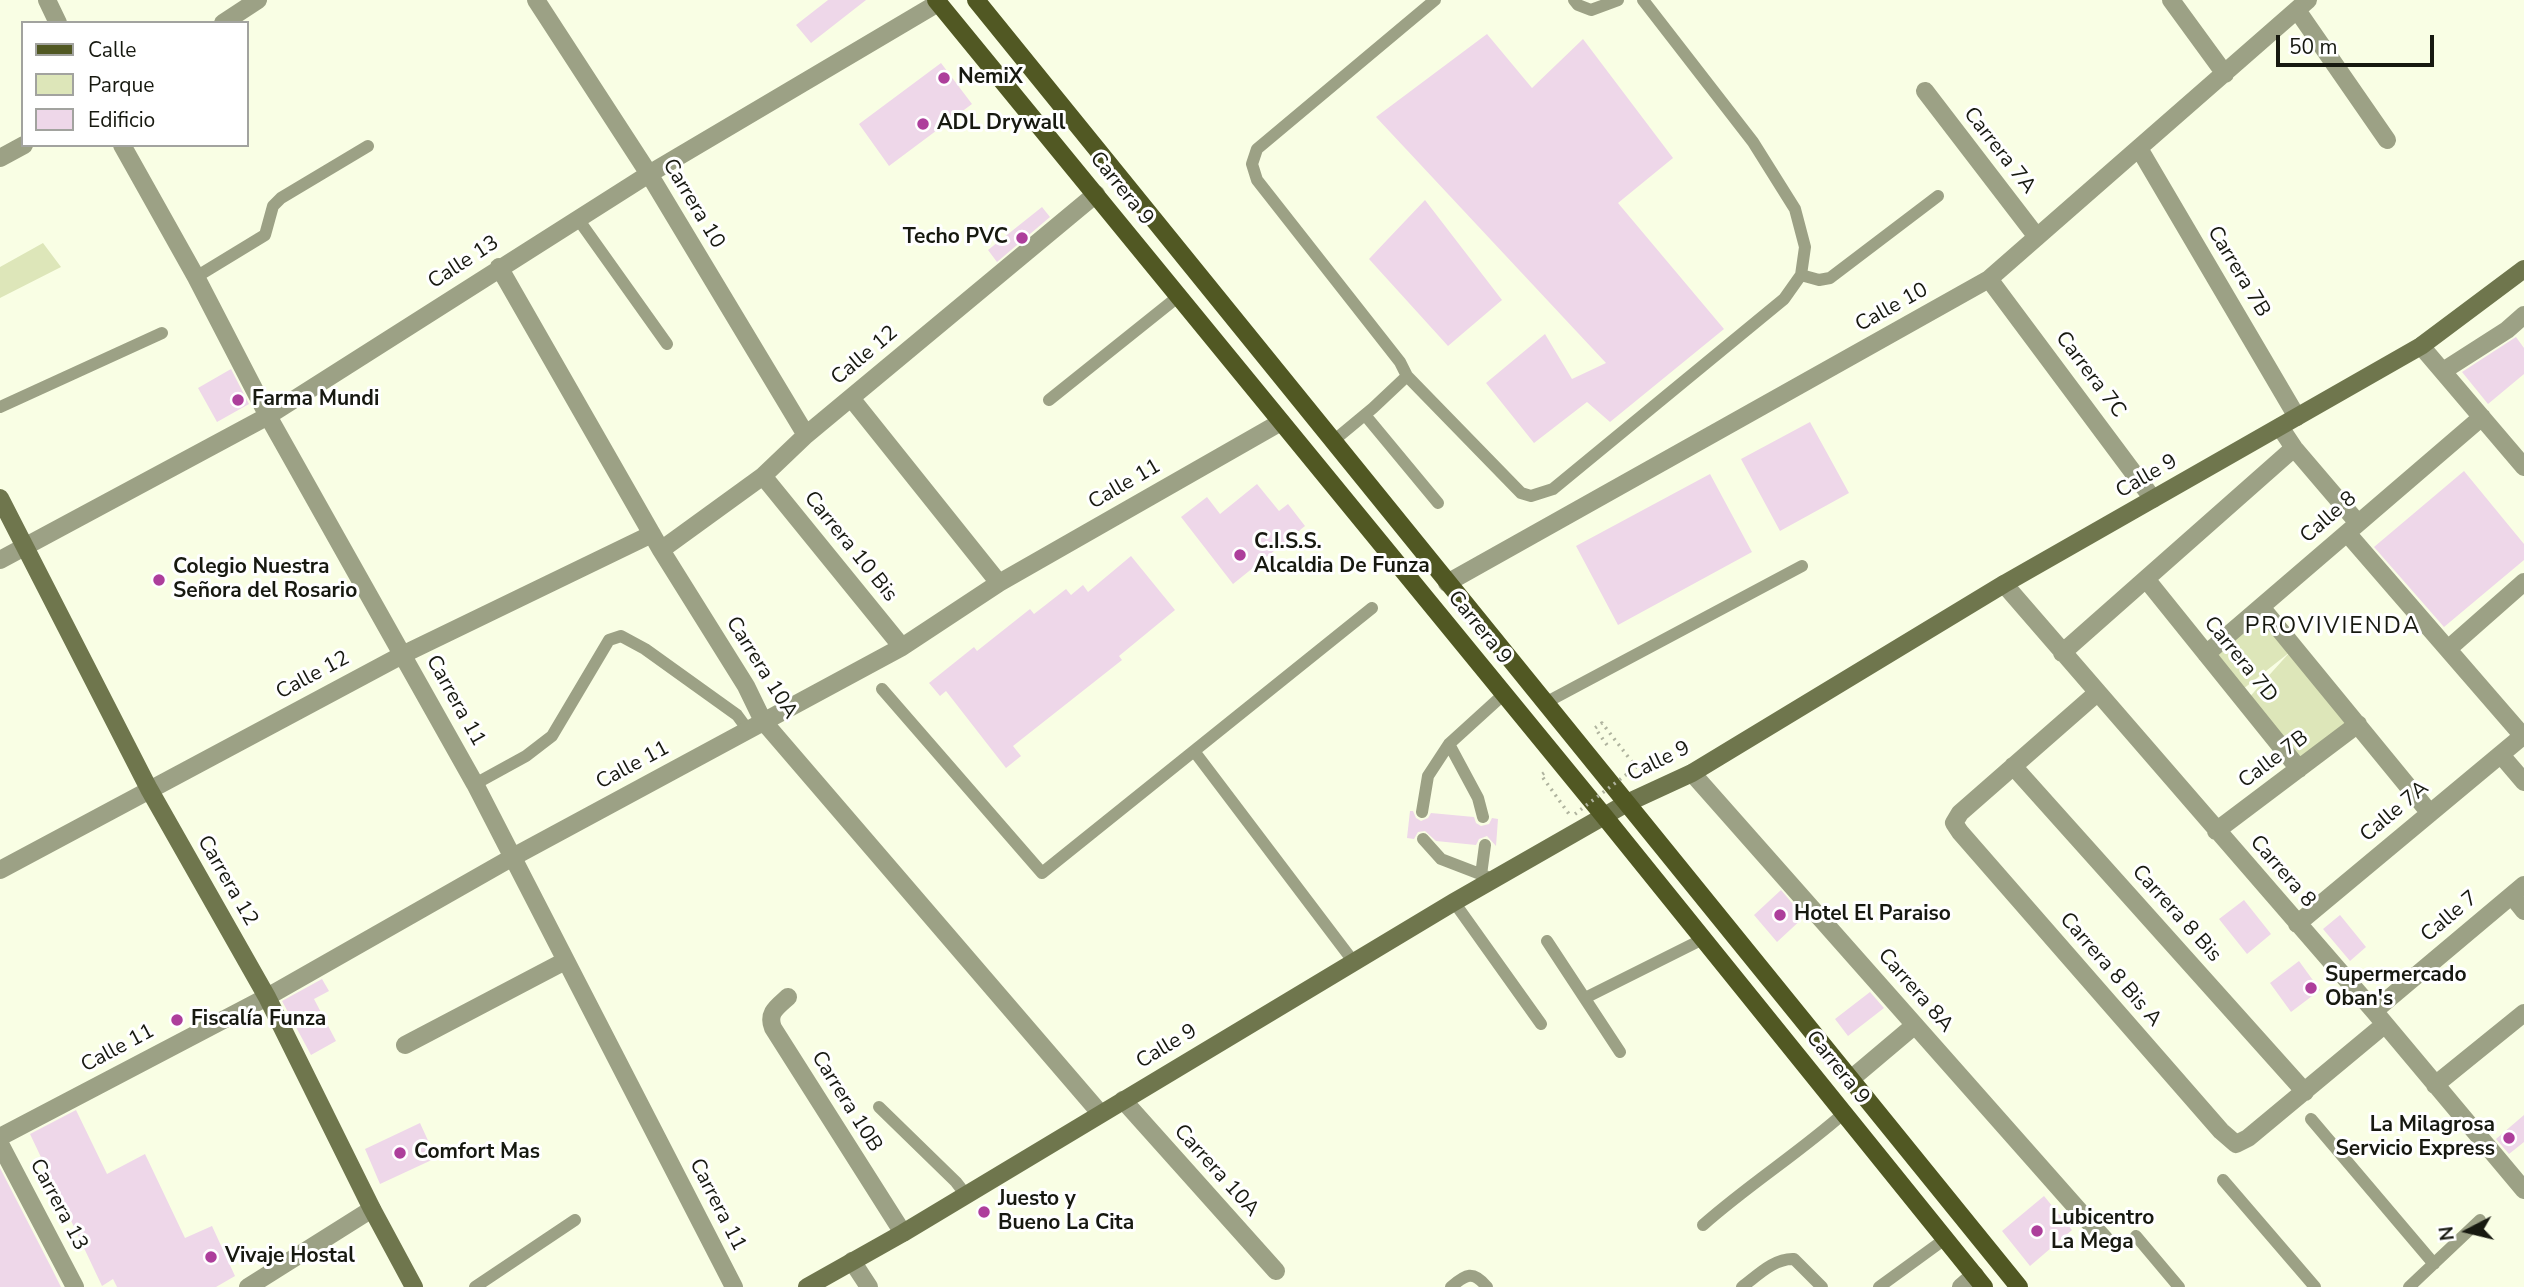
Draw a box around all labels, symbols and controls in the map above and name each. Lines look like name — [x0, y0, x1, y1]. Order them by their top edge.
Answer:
legend — [21, 21, 248, 147]
scale bar — [2279, 21, 2436, 65]
text: 50 m — [2289, 33, 2338, 61]
text: Calle — [88, 36, 136, 64]
place label: NemiX — [958, 65, 1023, 91]
marker: NemiX — [936, 70, 952, 86]
text: Parque — [88, 71, 155, 99]
street label: Carrera 7A — [1957, 103, 2041, 199]
text: Edificio — [88, 106, 155, 134]
place label: ADL Drywall — [937, 111, 1065, 137]
marker: ADL Drywall — [915, 116, 931, 132]
street label: Carrera 9 — [1084, 147, 1158, 231]
street label: Carrera 10 — [656, 155, 730, 253]
street label: Carrera 7B — [2201, 222, 2275, 322]
place label: Techo PVC — [903, 225, 1008, 251]
marker: Techo PVC — [1014, 230, 1030, 246]
street label: Calle 13 — [424, 231, 504, 295]
street label: Calle 10 — [1851, 278, 1933, 338]
street label: Calle 12 — [827, 321, 903, 391]
street label: Carrera 7C — [2049, 327, 2131, 423]
place label: Farma Mundi — [252, 387, 379, 413]
marker: Farma Mundi — [230, 392, 246, 408]
street label: Calle 9 — [2112, 449, 2182, 505]
street label: Calle 11 — [1084, 454, 1166, 516]
street label: Carrera 10 Bis — [798, 487, 902, 607]
street label: Calle 8 — [2296, 487, 2362, 549]
place label: C.I.S.S. Alcaldia De Funza — [1254, 530, 1430, 580]
marker: C.I.S.S. Alcaldia De Funza — [1232, 547, 1248, 563]
place label: Colegio Nuestra Señora del Rosario — [173, 555, 357, 605]
marker: Colegio Nuestra Señora del Rosario — [151, 572, 167, 588]
street label: Carrera 9 — [1442, 586, 1516, 670]
street label: Carrera 10A — [720, 612, 802, 724]
street label: Carrera 7D — [2198, 612, 2282, 708]
district label: PROVIVIENDA — [2246, 613, 2420, 641]
street label: Calle 12 — [272, 646, 354, 706]
street label: Carrera 11 — [420, 651, 490, 751]
street label: Calle 7B — [2234, 726, 2314, 794]
street label: Calle 11 — [592, 736, 674, 796]
street label: Calle 9 — [1624, 736, 1694, 788]
street label: Calle 7A — [2356, 776, 2434, 848]
street label: Carrera 12 — [191, 831, 263, 931]
street label: Carrera 8 — [2244, 831, 2320, 913]
street label: Carrera 8 Bis — [2126, 860, 2226, 968]
street label: Calle 7 — [2416, 886, 2484, 948]
place label: Hotel El Paraiso — [1794, 902, 1951, 928]
marker: Hotel El Paraiso — [1772, 907, 1788, 923]
street label: Carrera 8 Bis A — [2054, 908, 2166, 1032]
street label: Carrera 8A — [1872, 944, 1958, 1038]
place label: Supermercado Oban's — [2325, 963, 2467, 1013]
marker: Supermercado Oban's — [2303, 980, 2319, 996]
place label: Fiscalía Funza — [191, 1007, 326, 1033]
marker: Fiscalía Funza — [169, 1012, 185, 1028]
street label: Calle 11 — [77, 1019, 159, 1079]
street label: Calle 9 — [1132, 1019, 1202, 1075]
street label: Carrera 9 — [1800, 1026, 1874, 1110]
street label: Carrera 10B — [805, 1047, 887, 1157]
place label: La Milagrosa Servicio Express — [2336, 1113, 2495, 1163]
street label: Carrera 10A — [1168, 1120, 1264, 1222]
marker: La Milagrosa Servicio Express — [2501, 1130, 2517, 1146]
place label: Comfort Mas — [414, 1140, 540, 1166]
marker: Comfort Mas — [392, 1145, 408, 1161]
street label: Carrera 13 — [23, 1155, 93, 1255]
street label: Carrera 11 — [683, 1155, 751, 1255]
place label: Juesto y Bueno La Cita — [998, 1187, 1134, 1237]
north arrow — [2433, 1196, 2503, 1266]
marker: Juesto y Bueno La Cita — [976, 1204, 992, 1220]
place label: Lubicentro La Mega — [2051, 1206, 2154, 1256]
marker: Lubicentro La Mega — [2029, 1223, 2045, 1239]
text: N — [2433, 1225, 2461, 1242]
place label: Vivaje Hostal — [225, 1244, 355, 1270]
marker: Vivaje Hostal — [203, 1249, 219, 1265]

